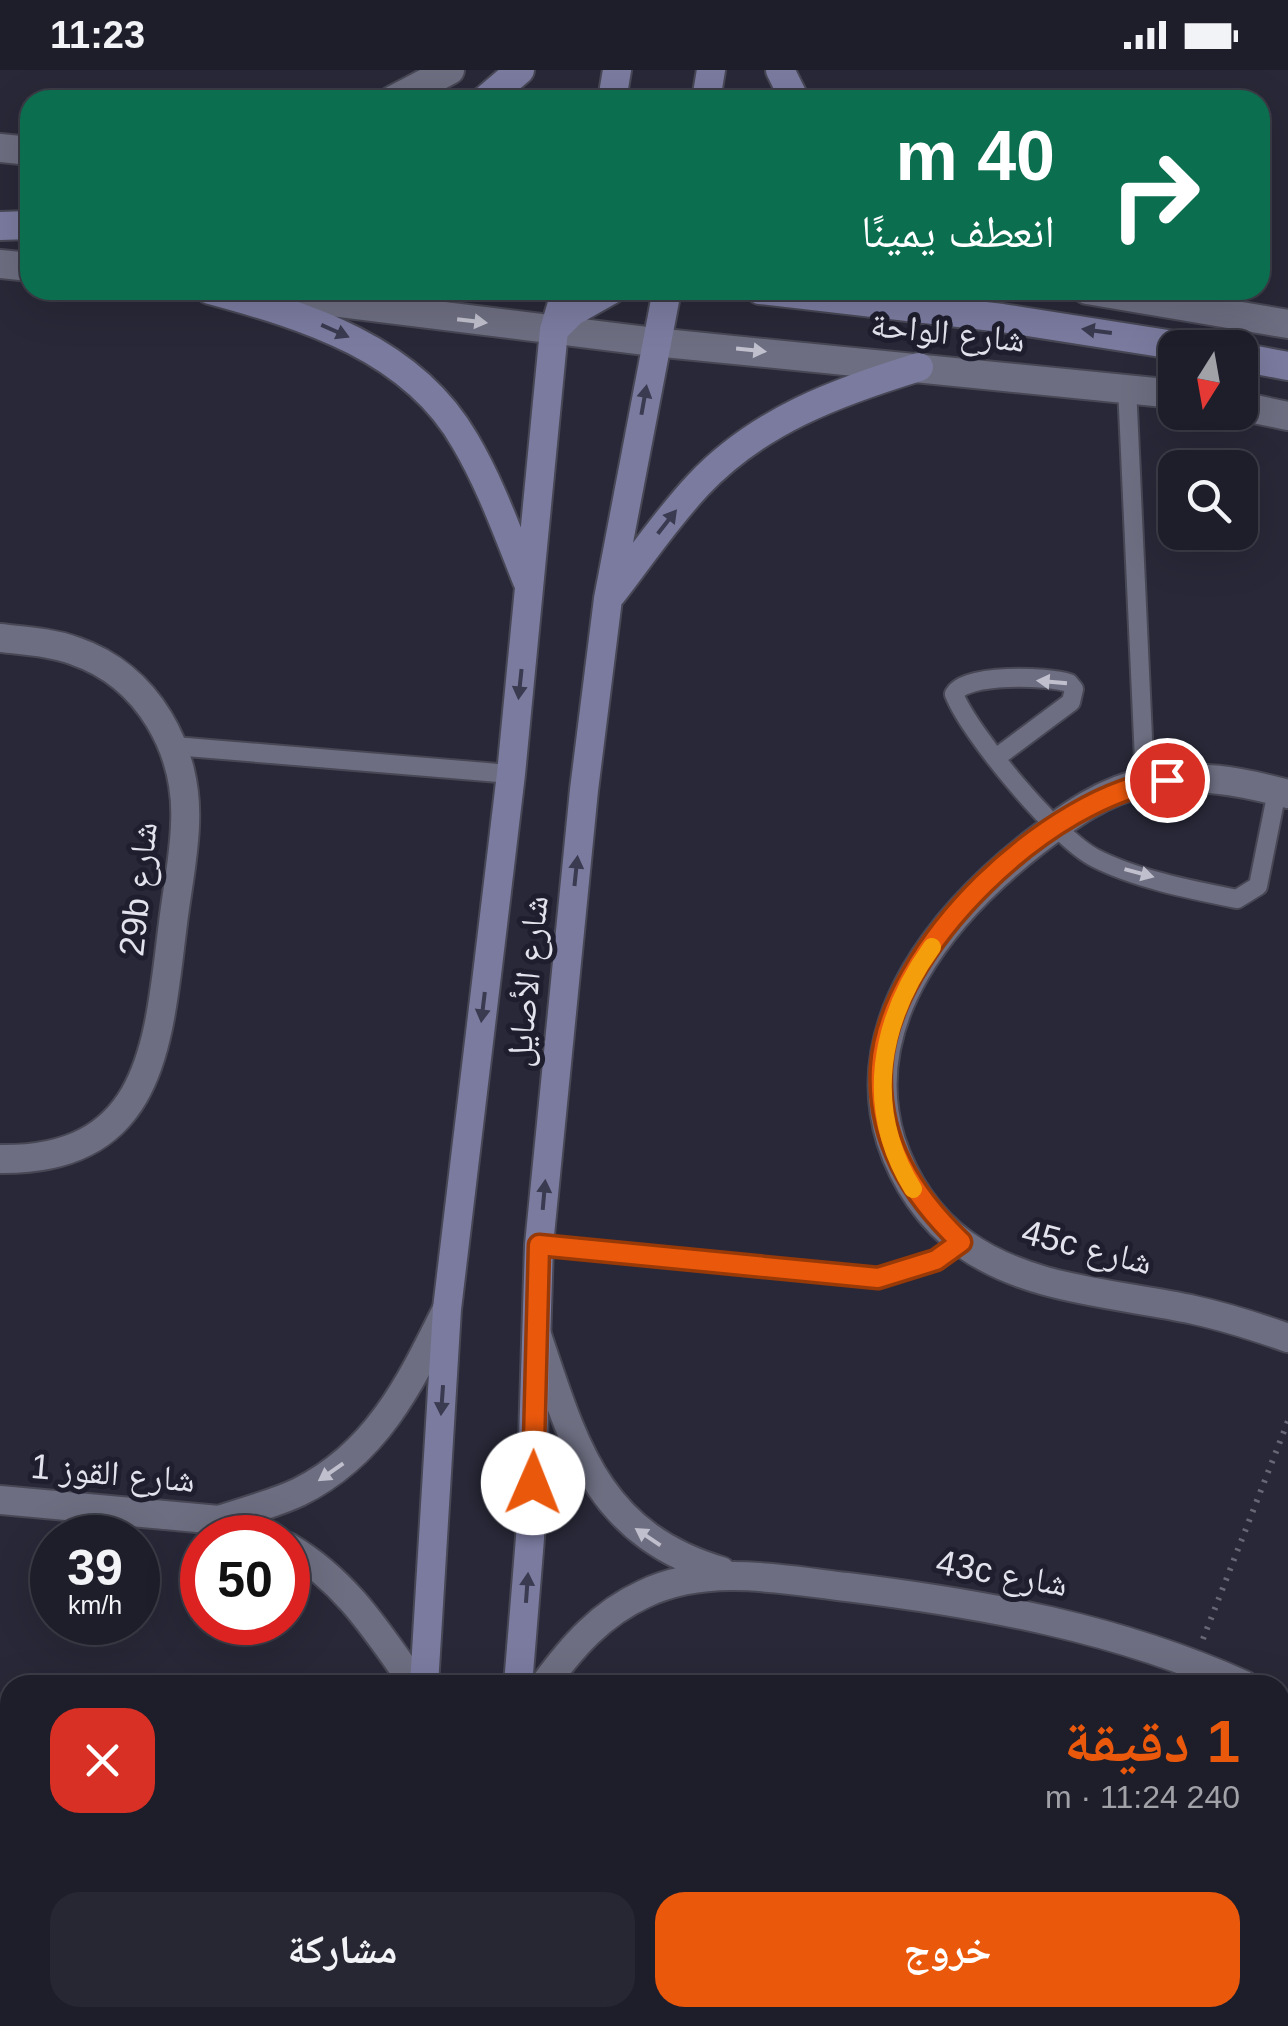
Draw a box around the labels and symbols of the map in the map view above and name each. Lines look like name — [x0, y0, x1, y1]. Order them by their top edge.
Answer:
street label: شارع الواحة — [869, 304, 1027, 362]
one-way arrow — [457, 313, 489, 329]
one-way arrow — [320, 323, 350, 339]
one-way arrow — [1081, 323, 1112, 339]
north arrow — [1158, 330, 1258, 430]
one-way arrow — [736, 342, 768, 358]
one-way arrow — [637, 384, 652, 415]
one-way arrow — [657, 509, 677, 535]
one-way arrow — [512, 669, 528, 701]
one-way arrow — [1036, 674, 1068, 690]
pin — [1125, 738, 1210, 823]
street label: 29b شارع — [111, 820, 167, 958]
one-way arrow — [568, 855, 584, 887]
one-way arrow — [1124, 865, 1155, 881]
street label: شارع الأصايل — [498, 893, 558, 1069]
one-way arrow — [475, 992, 491, 1023]
one-way arrow — [536, 1178, 552, 1210]
street label: 45c شارع — [1017, 1212, 1156, 1284]
one-way arrow — [434, 1384, 450, 1416]
position arrow — [481, 1431, 585, 1535]
street label: شارع القوز 1 — [29, 1446, 197, 1502]
one-way arrow — [318, 1461, 345, 1481]
speed limit sign: 50 — [180, 1515, 310, 1645]
one-way arrow — [634, 1528, 661, 1547]
street label: 43c شارع — [933, 1542, 1071, 1606]
one-way arrow — [519, 1571, 535, 1603]

